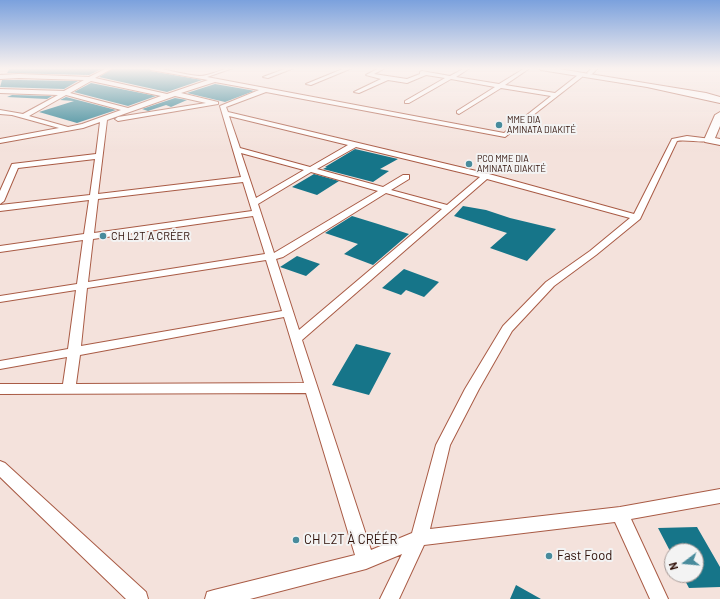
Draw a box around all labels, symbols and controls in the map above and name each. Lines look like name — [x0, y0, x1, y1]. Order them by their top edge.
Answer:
place label: MME DIA AMINATA DIAKITÉ — [507, 115, 576, 136]
marker: MME DIA AMINATA DIAKITÉ — [494, 120, 504, 130]
place label: PCO MME DIA AMINATA DIAKITÉ — [477, 154, 546, 175]
marker: PCO MME DIA AMINATA DIAKITÉ — [464, 159, 474, 169]
place label: CH L2T A CRÉER — [111, 229, 190, 243]
marker: CH L2T A CRÉER — [98, 231, 108, 241]
place label: CH L2T À CRÉÉR — [304, 532, 397, 548]
marker: CH L2T À CRÉÉR — [291, 535, 301, 545]
north arrow — [664, 543, 704, 583]
place label: Fast Food — [557, 548, 612, 564]
marker: Fast Food — [544, 551, 554, 561]
text: N — [666, 561, 680, 571]

